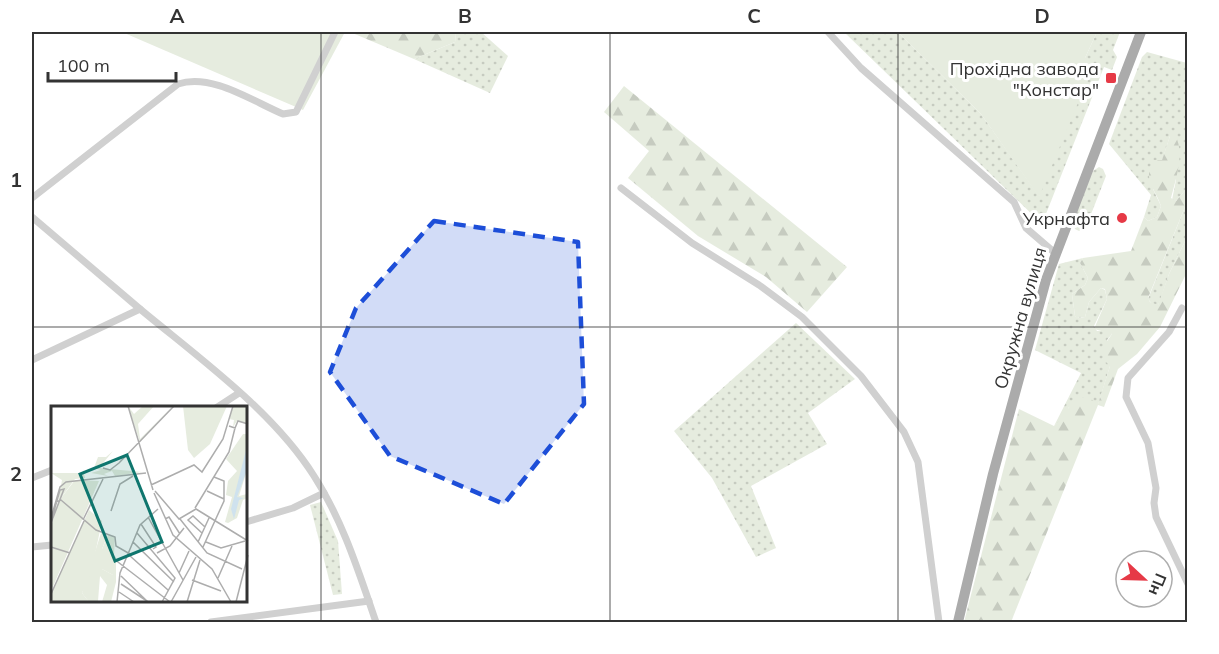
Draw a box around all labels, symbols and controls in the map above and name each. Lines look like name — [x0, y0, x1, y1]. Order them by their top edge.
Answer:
text: A — [170, 3, 185, 28]
text: B — [458, 3, 472, 28]
text: C — [747, 3, 761, 28]
text: D — [1034, 3, 1050, 28]
scale bar — [48, 45, 176, 83]
text: 100 m — [57, 54, 110, 77]
place label: Прохідна завода "Констар" — [950, 57, 1099, 101]
marker: Прохідна завода "Констар" — [1104, 71, 1118, 85]
text: 1 — [10, 167, 22, 192]
place label: Укрнафта — [1022, 207, 1110, 230]
marker: Укрнафта — [1115, 211, 1129, 225]
street label: Окружна вулиця — [989, 244, 1051, 392]
inset map — [51, 406, 248, 603]
text: 2 — [10, 461, 22, 486]
north arrow — [1114, 549, 1174, 609]
text: Пн — [1144, 571, 1171, 599]

